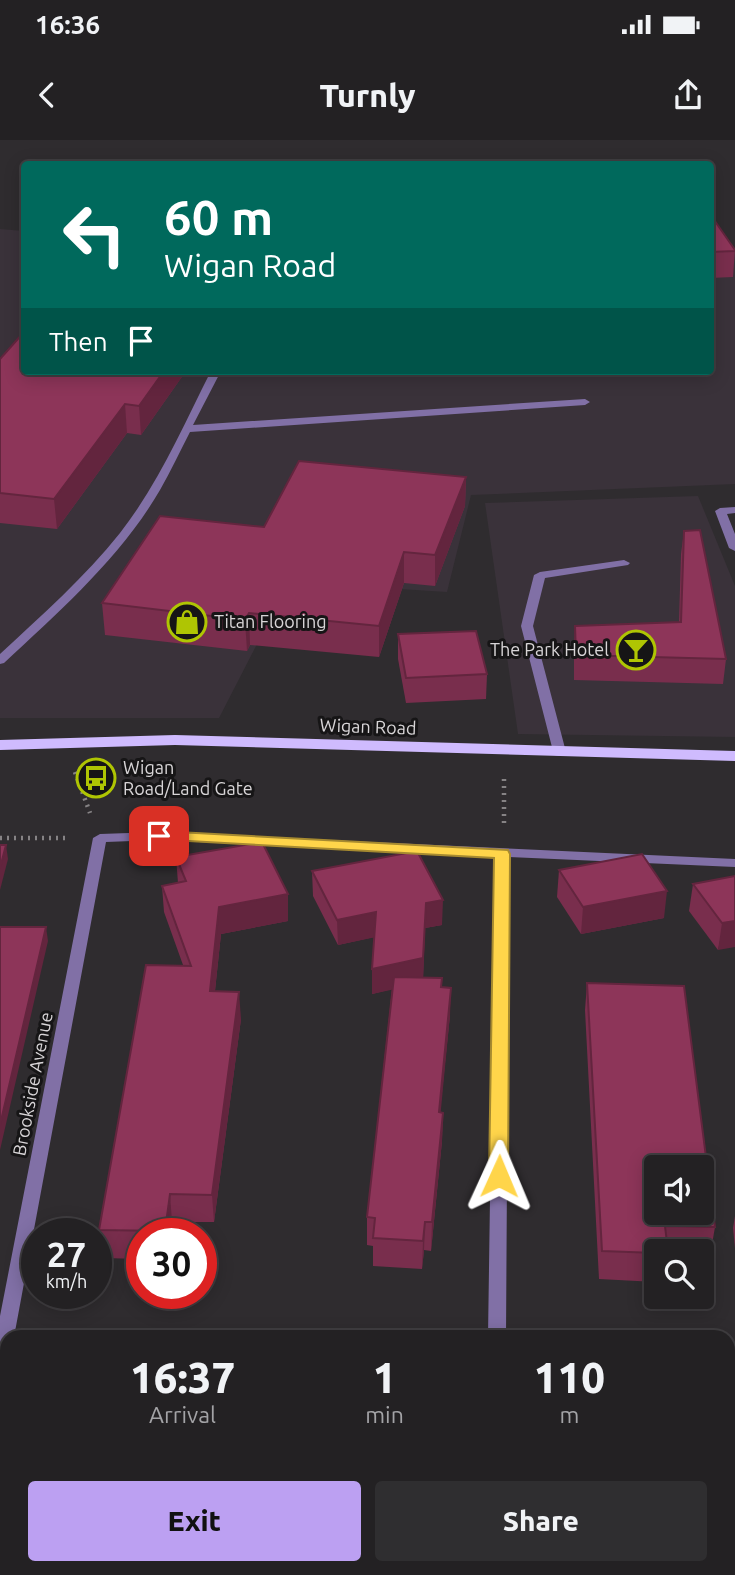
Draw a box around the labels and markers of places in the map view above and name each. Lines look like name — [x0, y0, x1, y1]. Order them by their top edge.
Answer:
shop icon: Titan Flooring — [166, 601, 208, 643]
place label: Titan Flooring — [214, 611, 327, 631]
bar icon: The Park Hotel — [615, 629, 657, 671]
place label: The Park Hotel — [490, 639, 609, 659]
bus stop icon: Wigan Road/Land Gate — [75, 757, 117, 799]
place label: Wigan Road/Land Gate — [123, 757, 253, 798]
pin — [129, 806, 189, 866]

